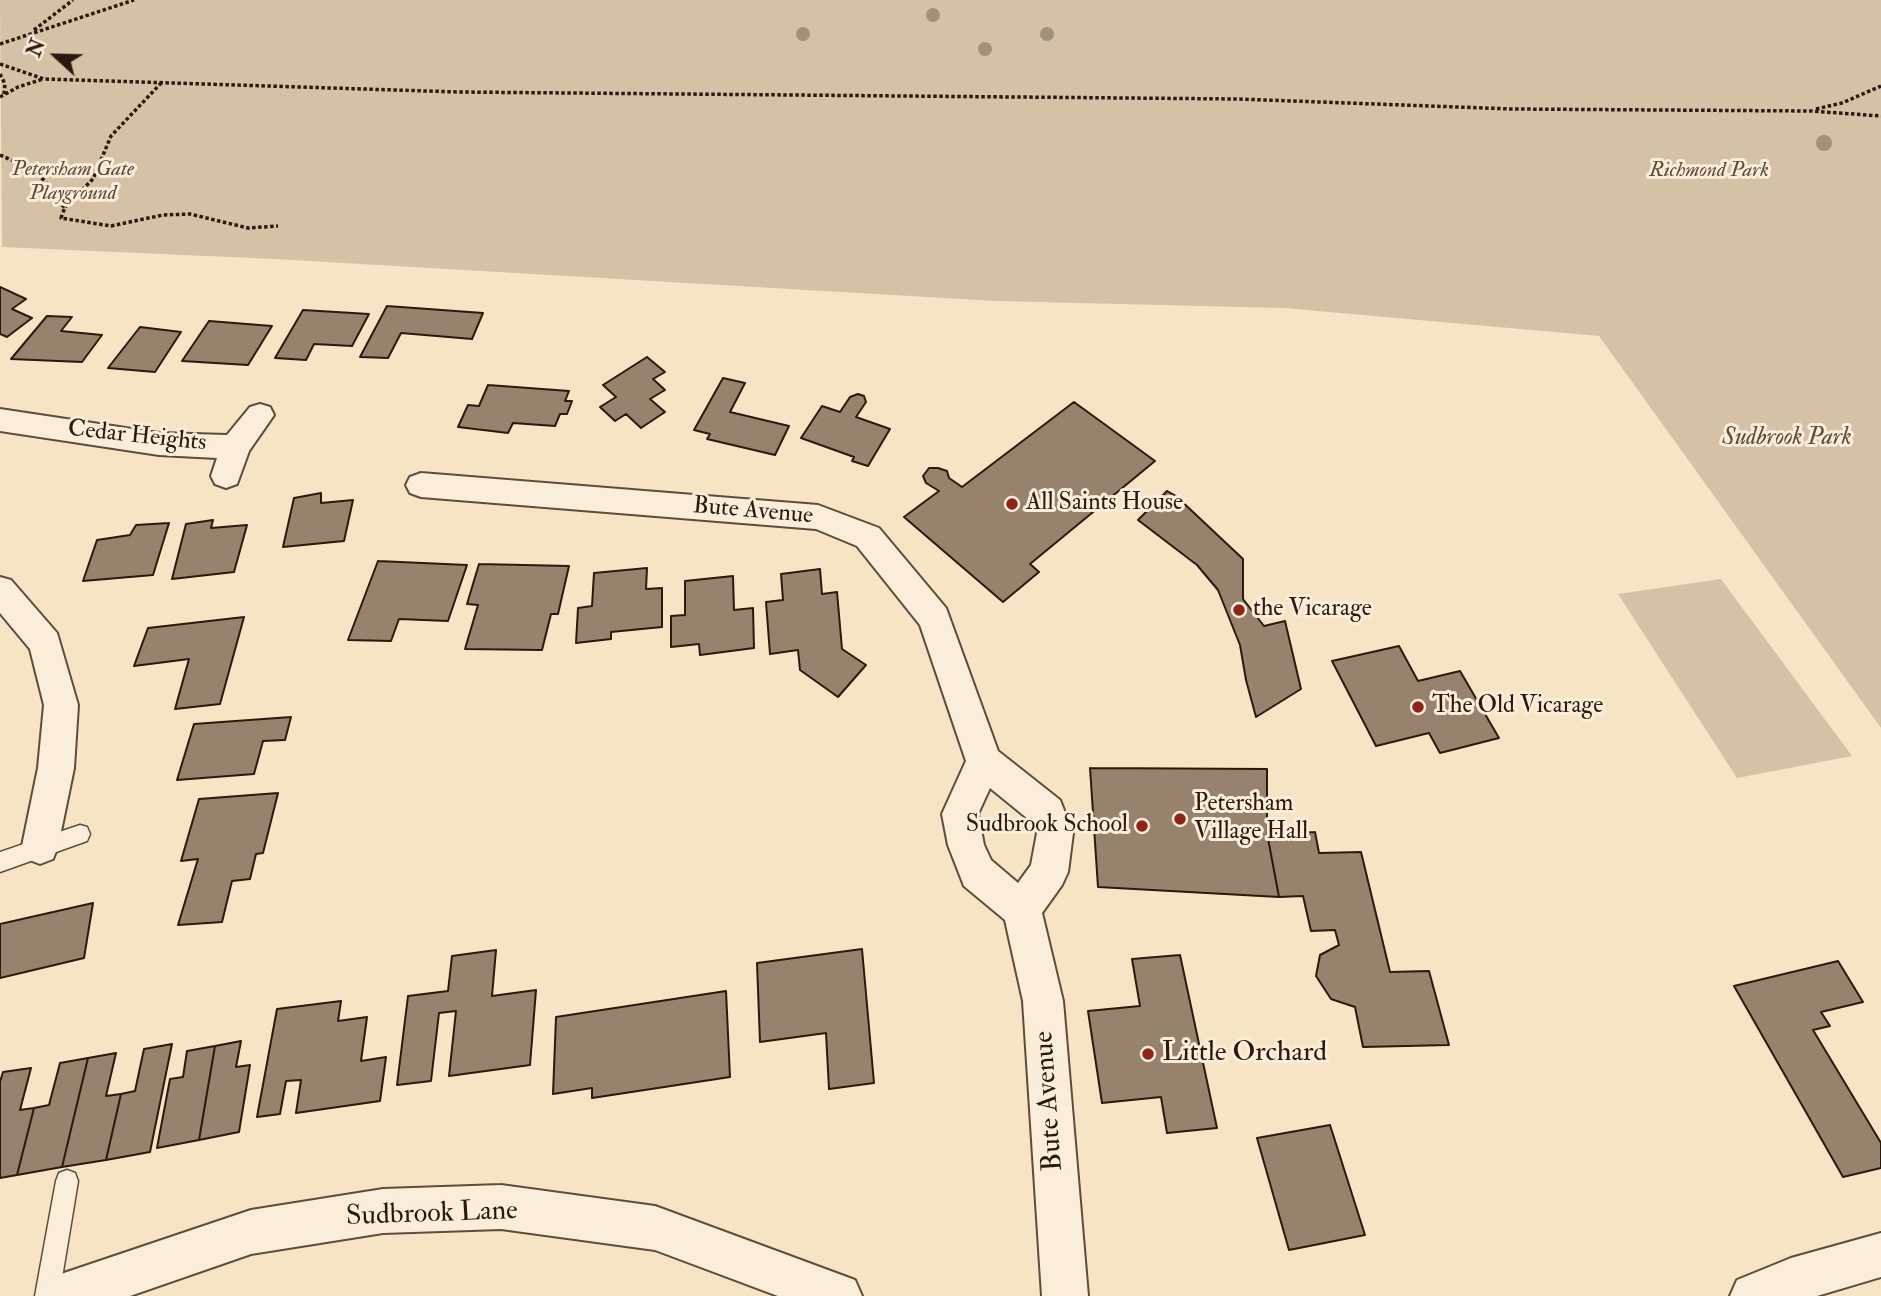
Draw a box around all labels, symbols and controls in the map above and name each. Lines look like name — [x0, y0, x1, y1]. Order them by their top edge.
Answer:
north arrow — [21, 21, 91, 91]
text: N — [22, 36, 51, 61]
park label: Petersham Gate Playground — [12, 157, 134, 207]
park label: Richmond Park — [1649, 158, 1769, 184]
street label: Cedar Heights — [66, 415, 208, 459]
park label: Sudbrook Park — [1722, 425, 1852, 453]
place label: All Saints House — [1026, 490, 1183, 518]
street label: Bute Avenue — [692, 492, 814, 532]
marker: All Saints House — [1004, 496, 1020, 512]
place label: the Vicarage — [1253, 596, 1372, 624]
marker: the Vicarage — [1231, 602, 1247, 618]
place label: The Old Vicarage — [1432, 693, 1603, 721]
marker: The Old Vicarage — [1410, 699, 1426, 715]
place label: Petersham Village Hall — [1194, 791, 1308, 847]
marker: Petersham Village Hall — [1172, 811, 1188, 827]
place label: Sudbrook School — [966, 812, 1128, 840]
marker: Sudbrook School — [1134, 818, 1150, 834]
street label: Bute Avenue — [1028, 1030, 1072, 1172]
place label: Little Orchard — [1162, 1037, 1327, 1071]
marker: Little Orchard — [1140, 1046, 1156, 1062]
street label: Sudbrook Lane — [346, 1195, 518, 1235]

